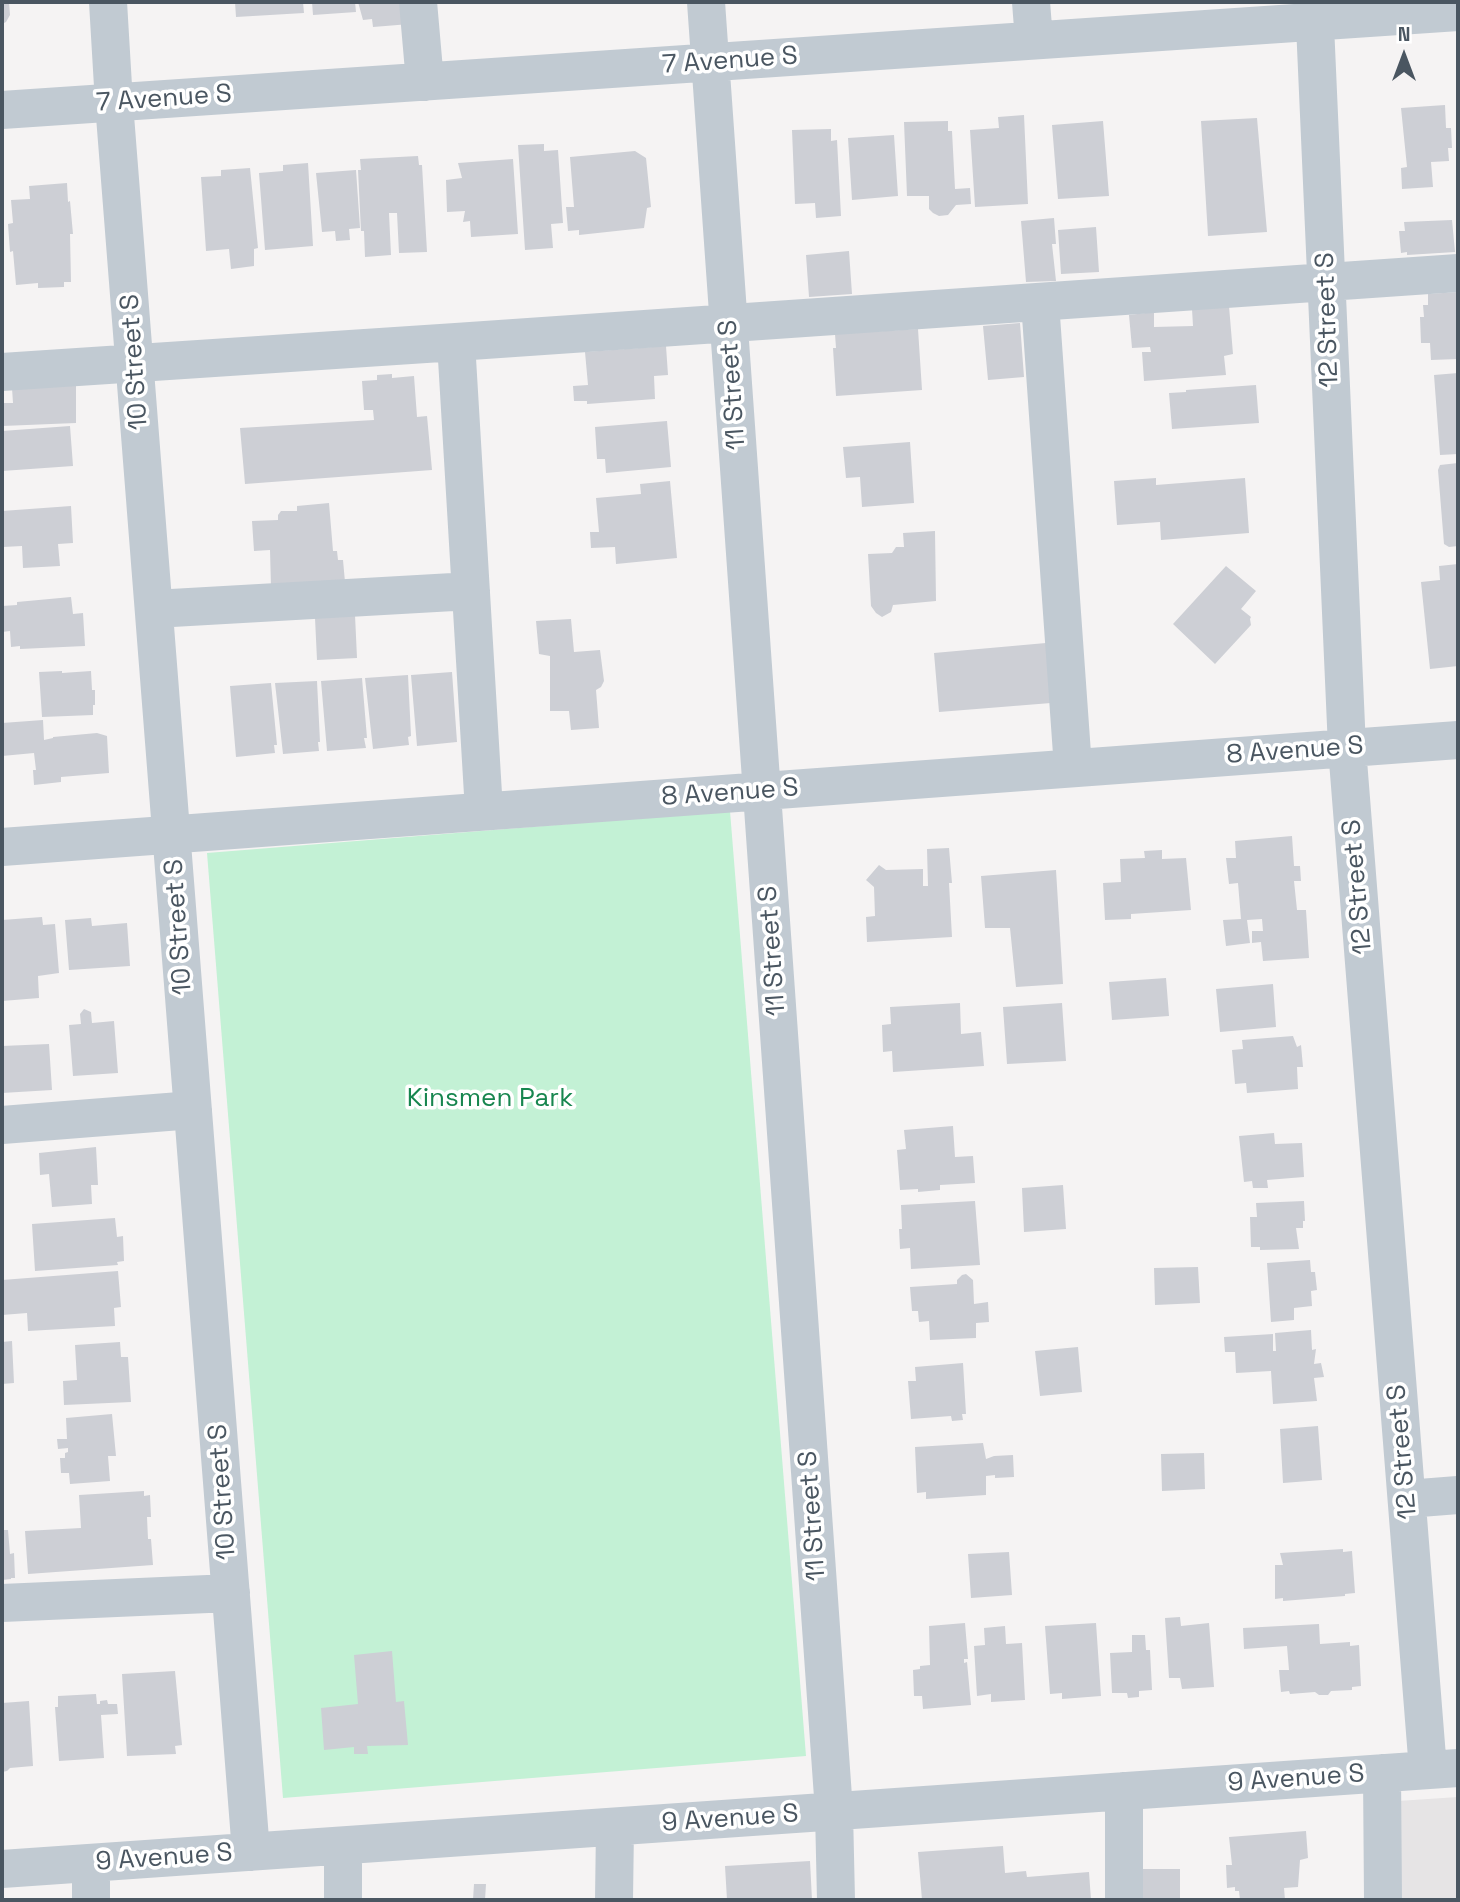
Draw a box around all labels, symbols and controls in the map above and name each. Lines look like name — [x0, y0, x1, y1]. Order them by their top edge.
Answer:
north arrow — [1369, 21, 1439, 91]
text: N — [1398, 22, 1410, 47]
street label: 7 Avenue S — [661, 41, 799, 81]
street label: 7 Avenue S — [95, 79, 233, 119]
street label: 12 Street S — [1310, 252, 1346, 388]
street label: 10 Street S — [115, 293, 155, 431]
street label: 11 Street S — [713, 319, 753, 451]
street label: 8 Avenue S — [1225, 731, 1365, 771]
street label: 8 Avenue S — [660, 773, 800, 813]
street label: 12 Street S — [1337, 818, 1379, 956]
street label: 10 Street S — [159, 858, 199, 996]
street label: 11 Street S — [753, 885, 793, 1017]
park label: Kinsmen Park — [407, 1083, 573, 1115]
street label: 12 Street S — [1382, 1383, 1424, 1521]
street label: 10 Street S — [203, 1423, 243, 1561]
street label: 11 Street S — [793, 1450, 833, 1582]
street label: 9 Avenue S — [1227, 1759, 1365, 1799]
street label: 9 Avenue S — [661, 1799, 799, 1839]
street label: 9 Avenue S — [95, 1838, 233, 1878]

